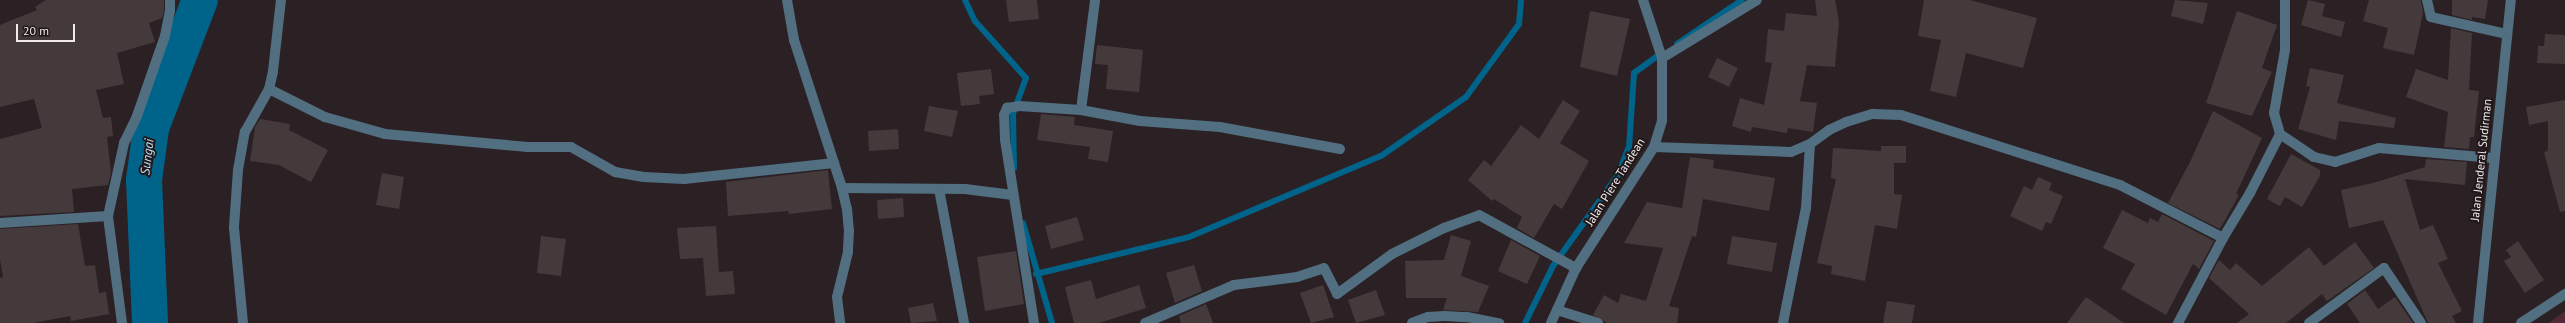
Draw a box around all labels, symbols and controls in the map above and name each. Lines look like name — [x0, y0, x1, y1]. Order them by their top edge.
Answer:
scale bar — [18, 16, 77, 42]
text: 20 m — [23, 23, 49, 38]
street label: Jalan Jenderal Sudirman — [2467, 98, 2495, 222]
street label: Jalan Piere Tandean — [1582, 135, 1648, 229]
water label: Sungai — [138, 138, 158, 176]

